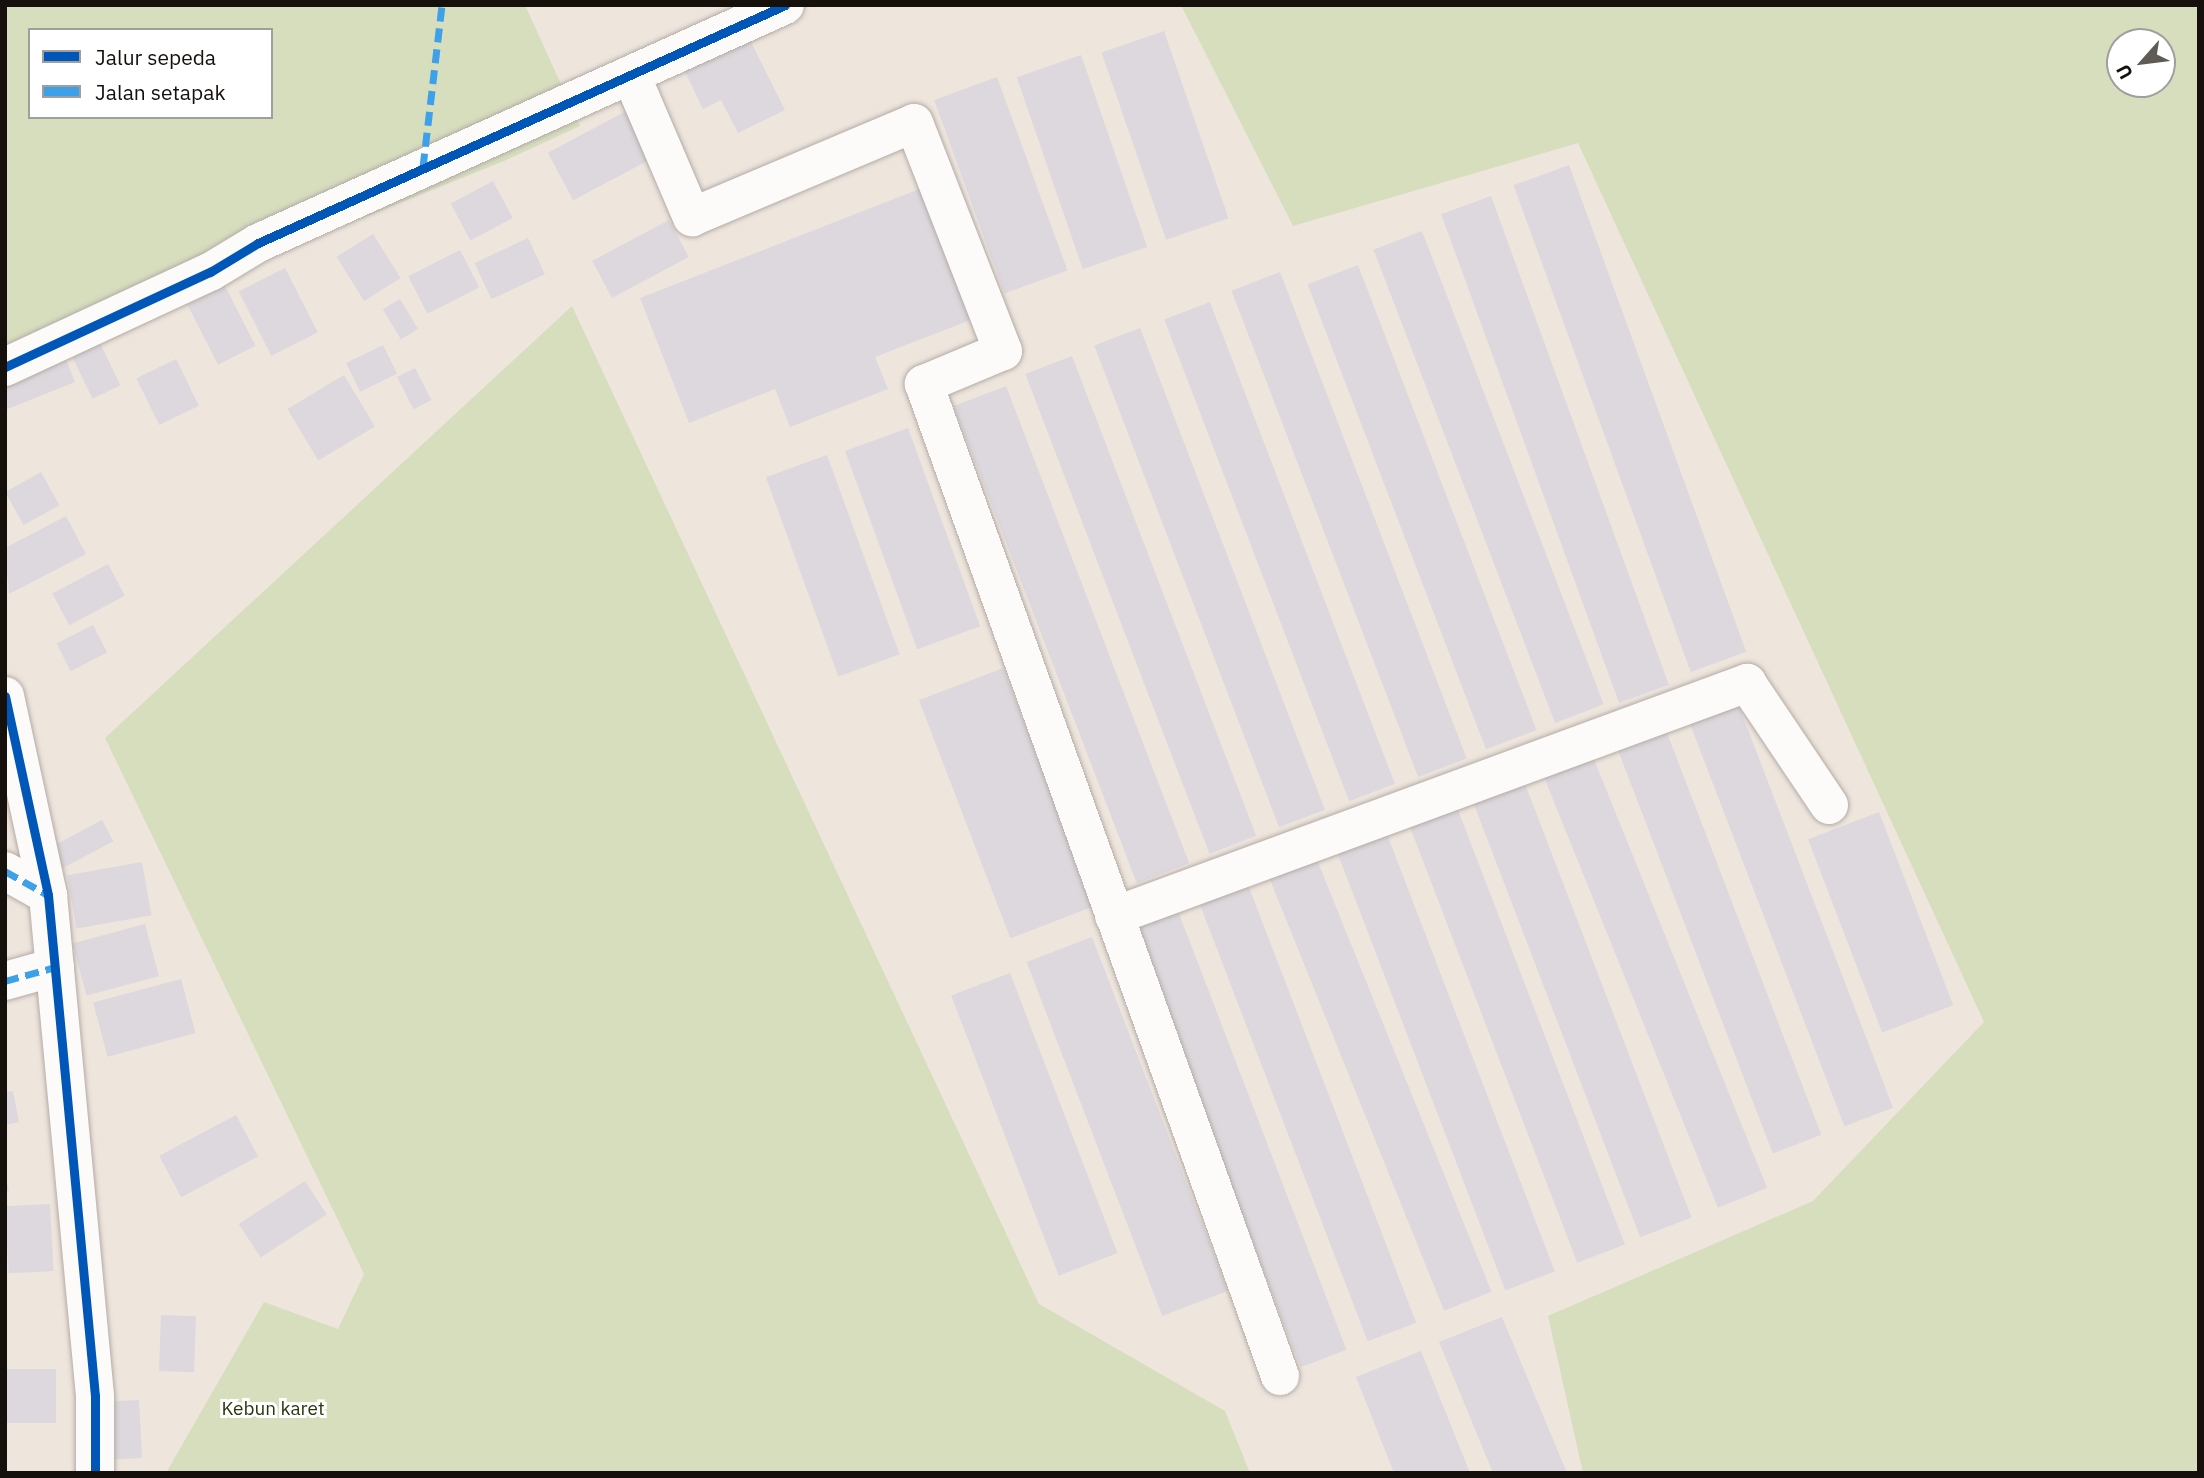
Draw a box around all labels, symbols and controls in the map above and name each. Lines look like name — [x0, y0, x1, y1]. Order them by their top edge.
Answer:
legend — [28, 28, 273, 119]
north arrow — [2106, 28, 2176, 98]
text: Jalur sepeda — [95, 43, 216, 71]
text: U — [2111, 60, 2138, 83]
text: Jalan setapak — [95, 78, 226, 106]
park label: Kebun karet — [221, 1398, 325, 1420]

